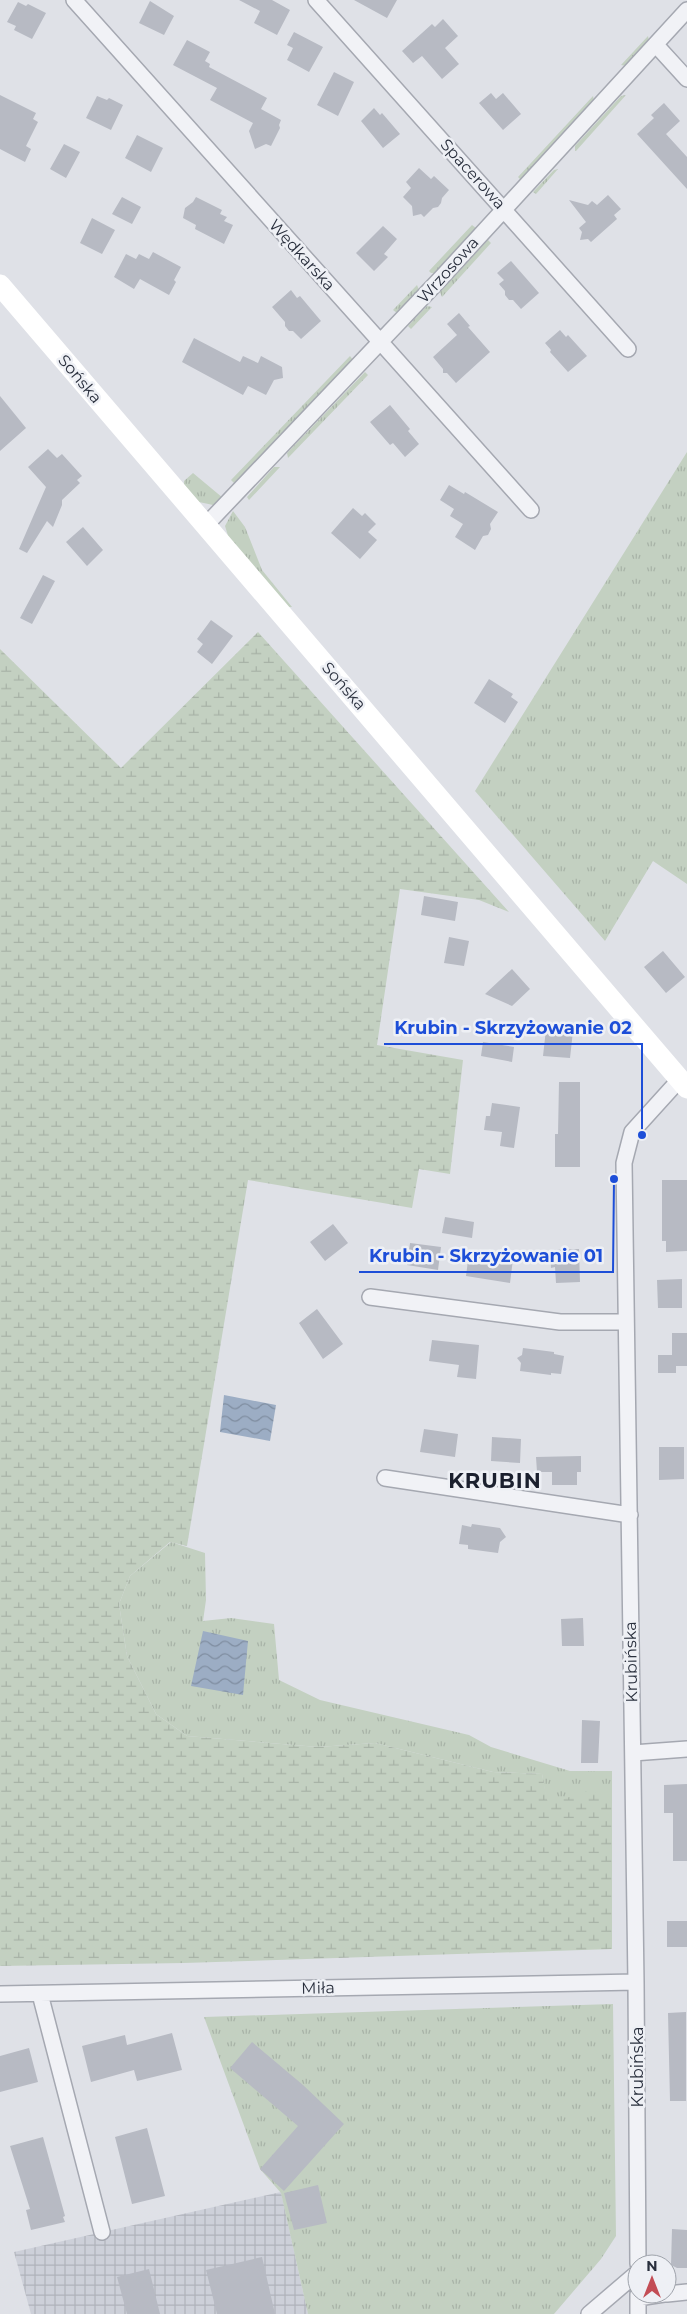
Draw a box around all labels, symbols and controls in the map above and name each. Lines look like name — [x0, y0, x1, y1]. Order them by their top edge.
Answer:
street label: Spacerowa — [437, 135, 509, 213]
street label: Wędkarska — [265, 215, 339, 295]
street label: Wrzosowa — [413, 233, 483, 307]
street label: Sońska — [54, 351, 106, 407]
street label: Sońska — [318, 658, 370, 714]
callout: Krubin - Skrzyżowanie 02 — [384, 1011, 642, 1044]
text: Krubin - Skrzyżowanie 02 — [394, 1017, 632, 1039]
callout: Krubin - Skrzyżowanie 01 — [359, 1239, 613, 1272]
text: Krubin - Skrzyżowanie 01 — [369, 1245, 603, 1267]
district label: KRUBIN — [448, 1468, 542, 1493]
street label: Krubińska — [621, 1621, 641, 1703]
street label: Miła — [301, 1978, 335, 1998]
street label: Krubińska — [628, 2026, 647, 2108]
north arrow — [627, 2254, 677, 2304]
text: N — [646, 2257, 658, 2275]

